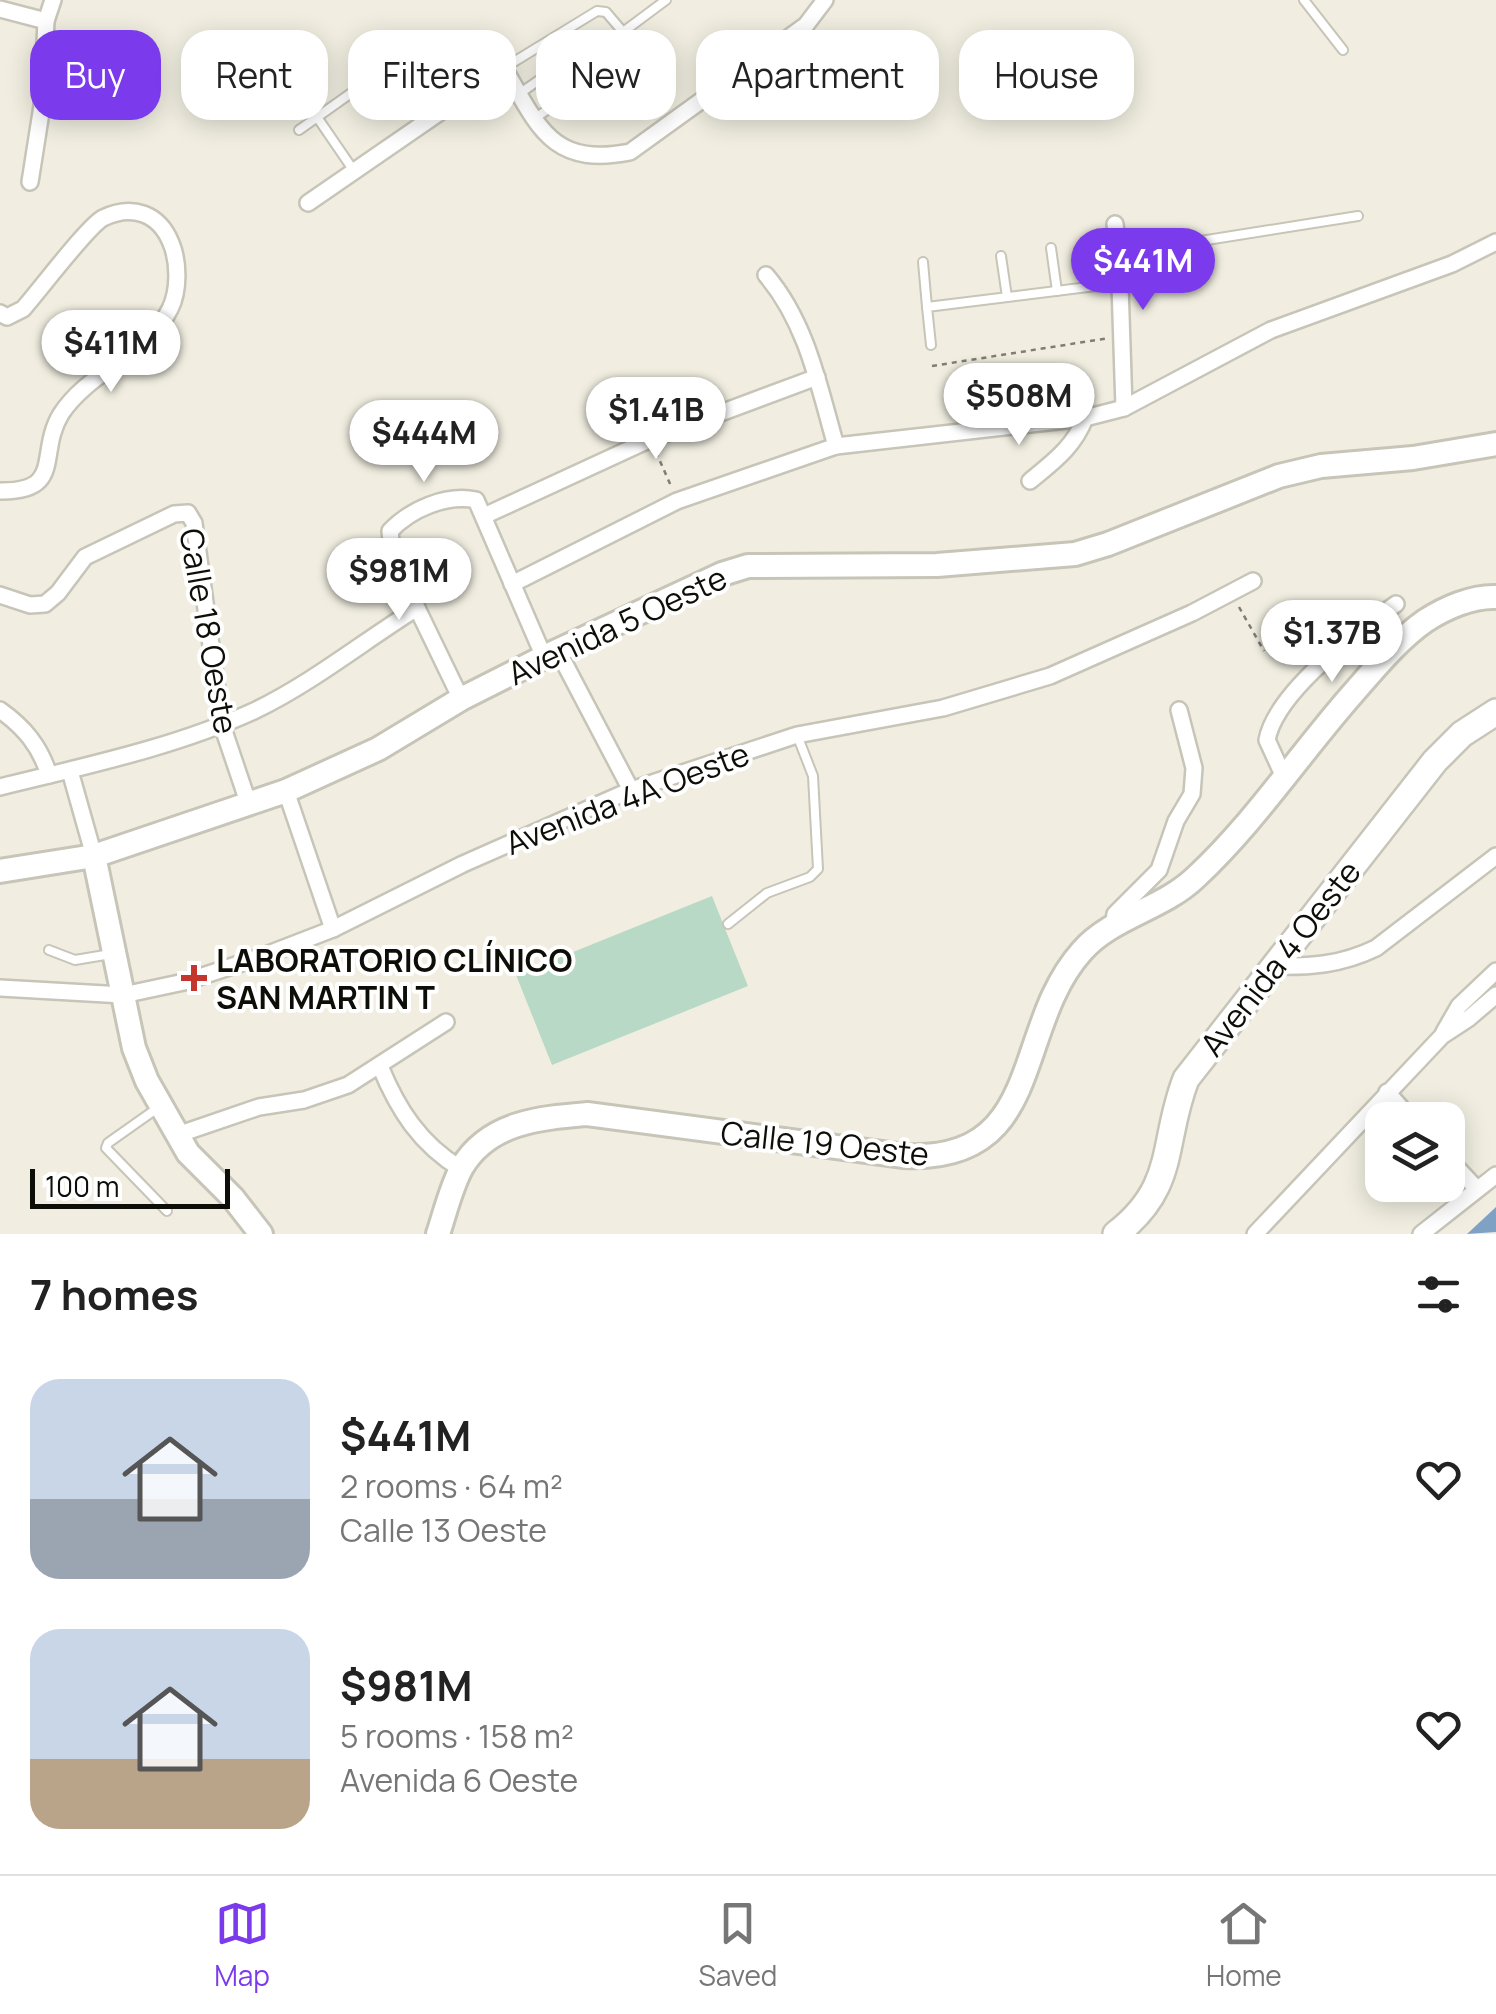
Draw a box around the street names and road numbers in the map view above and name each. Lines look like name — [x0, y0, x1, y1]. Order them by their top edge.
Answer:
street label: Calle 18 Oeste — [169, 525, 249, 737]
street label: Avenida 5 Oeste — [500, 555, 734, 695]
street label: Avenida 4A Oeste — [499, 731, 755, 865]
street label: Avenida 4 Oeste — [1190, 851, 1370, 1065]
street label: Calle 19 Oeste — [719, 1110, 931, 1176]

